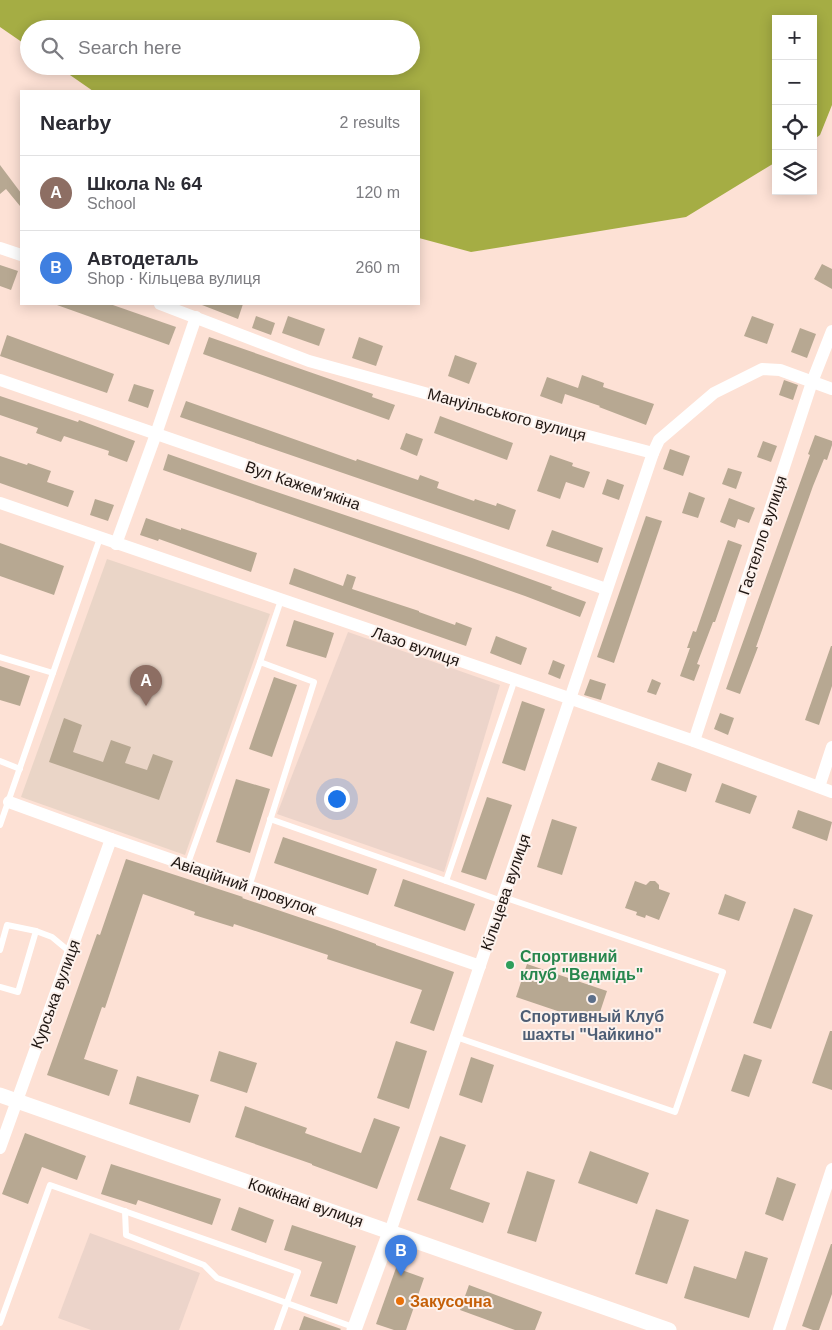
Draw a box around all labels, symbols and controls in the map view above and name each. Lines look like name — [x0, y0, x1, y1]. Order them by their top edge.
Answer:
map controls — [772, 15, 817, 195]
button: + — [772, 15, 817, 60]
search box — [20, 20, 420, 75]
icon: search — [38, 34, 66, 62]
text: Search here — [78, 37, 182, 58]
button: − — [772, 60, 817, 105]
button: locate — [772, 105, 817, 150]
text: Nearby — [40, 111, 111, 134]
text: 2 results — [340, 114, 400, 131]
button: layers — [772, 150, 817, 195]
text: Школа № 64 — [87, 173, 202, 194]
text: A — [50, 184, 62, 201]
text: 120 m — [356, 184, 400, 201]
text: School — [87, 195, 136, 212]
text: Автодеталь — [87, 248, 199, 269]
text: B — [50, 259, 62, 276]
text: 260 m — [356, 259, 400, 276]
text: Shop · Кільцева вулиця — [87, 270, 261, 287]
street label: Мануільського вулиця — [426, 385, 588, 444]
street label: Вул Кажем'якіна — [243, 458, 363, 513]
street label: Гастелло вулиця — [735, 473, 790, 597]
street label: Лазо вулиця — [370, 624, 462, 669]
pin: A — [130, 665, 162, 706]
your location — [324, 786, 350, 812]
street label: Кільцева вулиця — [478, 832, 533, 953]
street label: Авіаційний провулок — [169, 853, 319, 919]
street label: Курська вулиця — [28, 937, 83, 1051]
place label: Спортивний клуб "Ведмідь" — [520, 948, 643, 983]
marker: Спортивний клуб "Ведмідь" — [504, 959, 516, 971]
marker: Спортивный Клуб шахты "Чайкино" — [586, 993, 598, 1005]
place label: Спортивный Клуб шахты "Чайкино" — [520, 1008, 664, 1043]
street label: Коккінакі вулиця — [246, 1175, 366, 1230]
pin: B — [385, 1235, 417, 1276]
place label: Закусочна — [410, 1293, 492, 1310]
marker: Закусочна — [394, 1295, 406, 1307]

